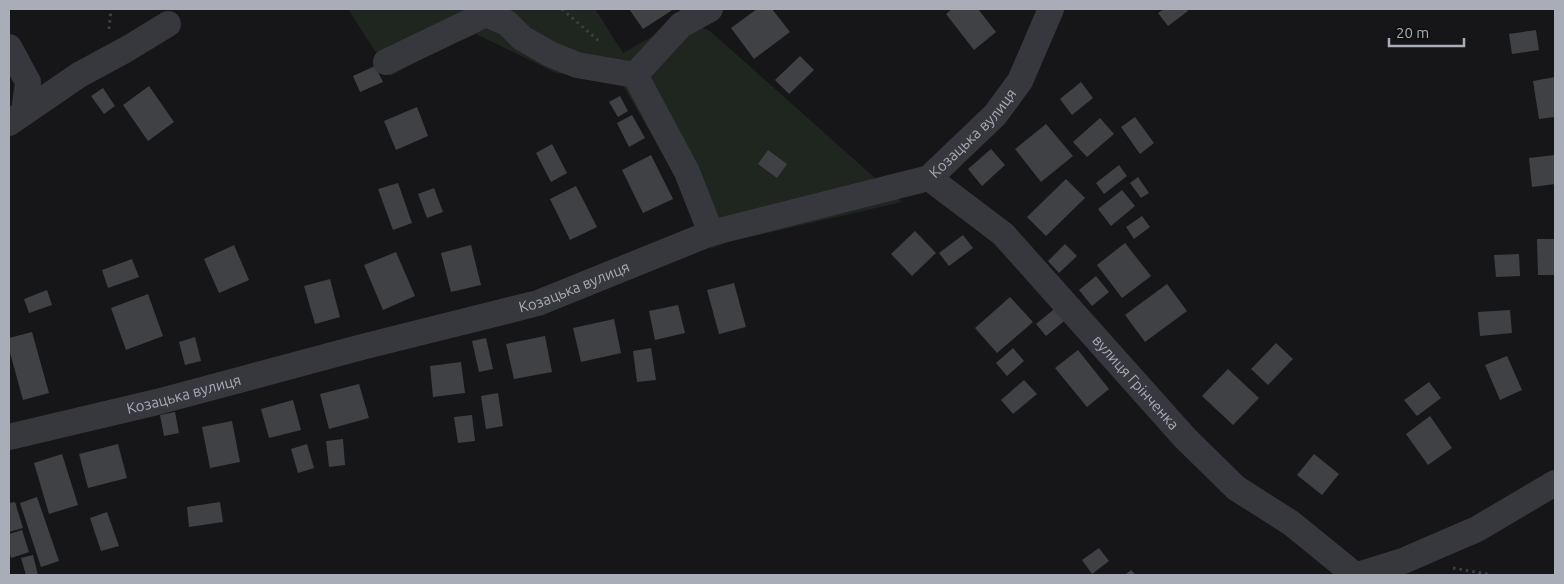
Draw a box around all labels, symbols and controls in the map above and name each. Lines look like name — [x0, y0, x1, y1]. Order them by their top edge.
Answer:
scale bar — [1389, 15, 1464, 47]
text: 20 m — [1396, 24, 1429, 41]
street label: Козацька вулиця — [926, 85, 1019, 181]
street label: Козацька вулиця — [517, 258, 632, 316]
street label: вулиця Грінченка — [1089, 331, 1183, 433]
street label: Козацька вулиця — [125, 371, 243, 417]

